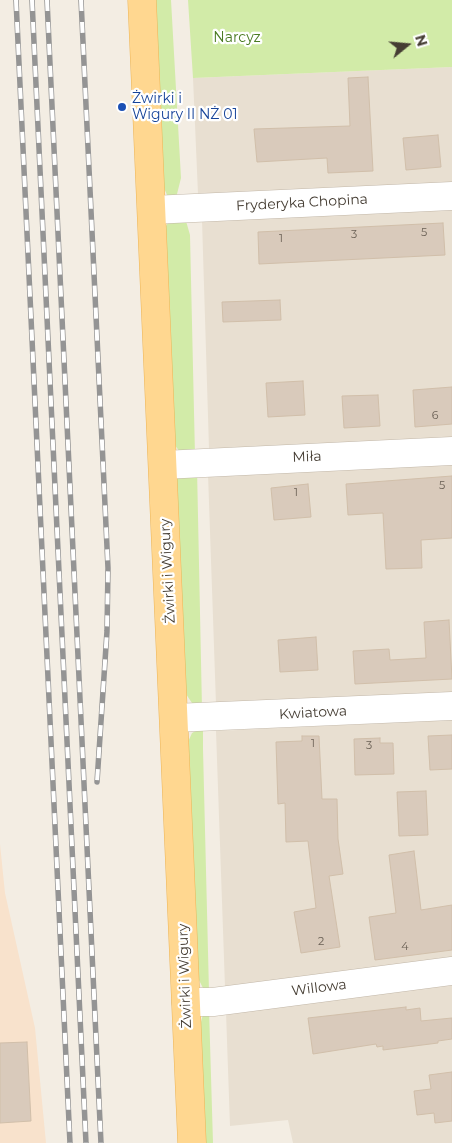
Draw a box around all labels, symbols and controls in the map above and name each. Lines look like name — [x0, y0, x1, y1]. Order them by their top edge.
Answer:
north arrow — [382, 20, 432, 70]
park label: Narcyz — [213, 30, 261, 46]
text: N — [411, 33, 432, 49]
place label: Żwirki i Wigury II NŻ 01 — [132, 91, 237, 124]
marker: Żwirki i Wigury II NŻ 01 — [116, 101, 128, 113]
street label: Fryderyka Chopina — [236, 191, 368, 215]
house number: 5 — [421, 226, 427, 240]
house number: 3 — [351, 228, 357, 242]
house number: 1 — [279, 232, 283, 246]
house number: 6 — [432, 409, 438, 423]
street label: Miła — [292, 448, 322, 466]
house number: 5 — [439, 479, 445, 493]
house number: 1 — [294, 486, 298, 500]
street label: Żwirki i Wigury — [157, 518, 179, 624]
street label: Kwiatowa — [279, 703, 347, 723]
house number: 1 — [311, 737, 315, 751]
house number: 3 — [366, 739, 372, 753]
street label: Żwirki i Wigury — [175, 923, 195, 1029]
house number: 2 — [318, 935, 324, 949]
house number: 4 — [401, 940, 409, 954]
street label: Willowa — [290, 976, 348, 1000]

